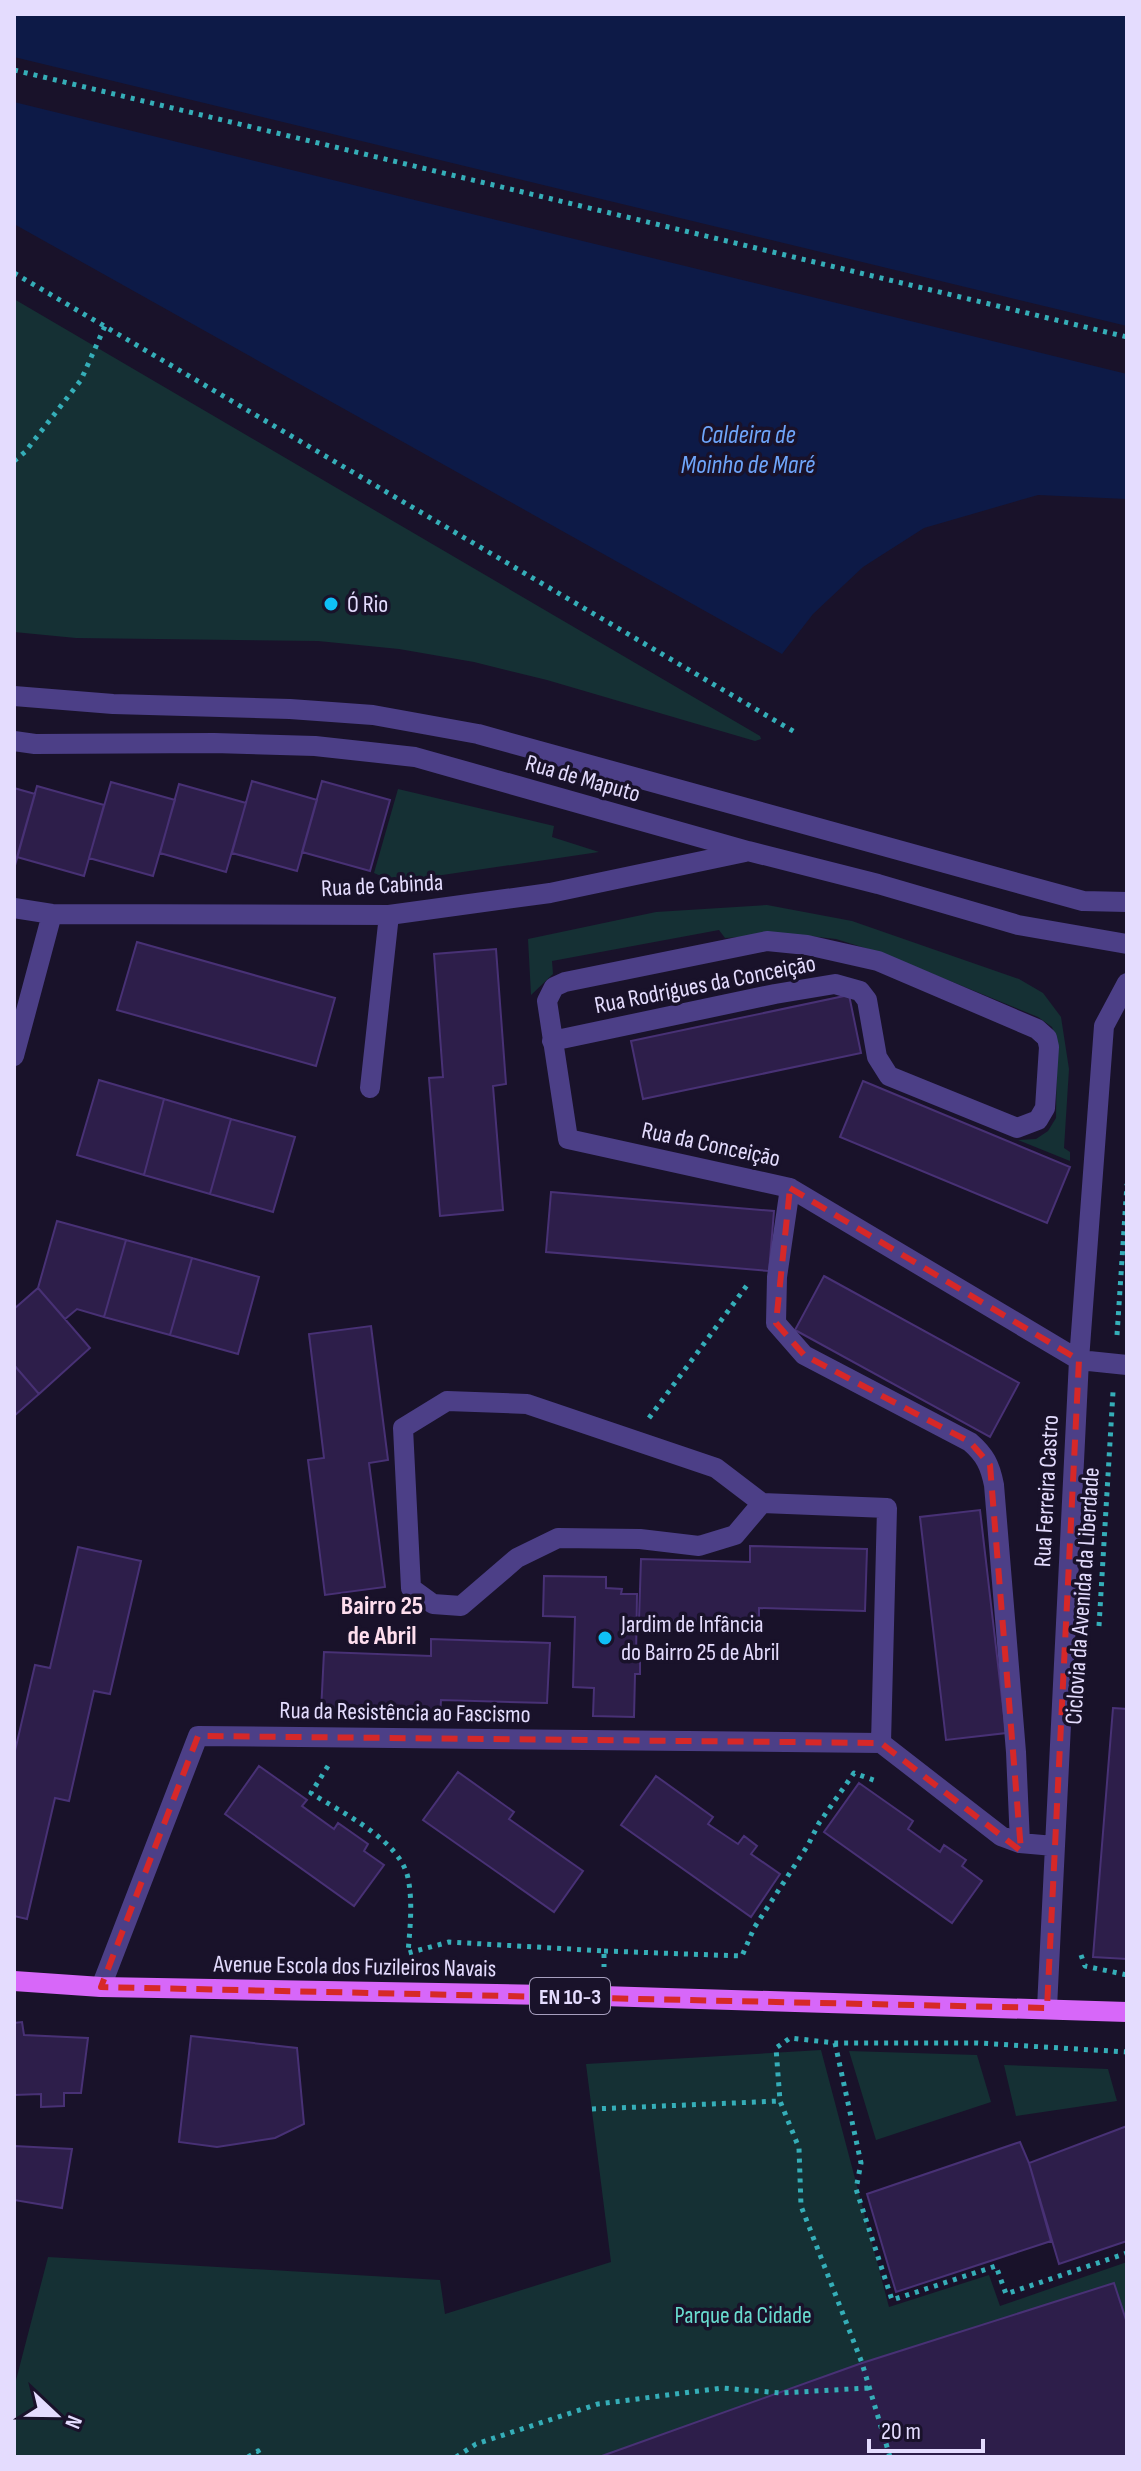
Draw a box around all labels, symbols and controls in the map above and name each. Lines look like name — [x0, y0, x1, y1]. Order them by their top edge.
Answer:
water label: Caldeira de Moinho de Maré — [681, 420, 815, 481]
place label: Ó Rio — [347, 590, 388, 619]
marker: Ó Rio — [322, 595, 340, 613]
street label: Rua de Maputo — [522, 748, 644, 809]
street label: Rua de Cabinda — [320, 868, 444, 903]
street label: Rua Rodrigues da Conceição — [592, 949, 818, 1020]
street label: Rua da Conceição — [639, 1116, 783, 1173]
street label: Rua Ferreira Castro — [1028, 1414, 1065, 1568]
street label: Ciclovia da Avenida da Liberdade — [1059, 1466, 1106, 1726]
district label: Bairro 25 de Abril — [341, 1591, 423, 1652]
place label: Jardim de Infância do Bairro 25 de Abril — [620, 1610, 780, 1667]
marker: Jardim de Infância do Bairro 25 de Abril — [596, 1629, 614, 1647]
street label: Rua da Resistência ao Fascismo — [279, 1696, 531, 1729]
street label: Avenue Escola dos Fuzileiros Navais — [212, 1950, 497, 1983]
road number: EN 10-3 — [530, 1978, 610, 2014]
park label: Parque da Cidade — [674, 2301, 812, 2330]
north arrow — [16, 2375, 96, 2455]
scale bar — [869, 2403, 983, 2453]
text: N — [58, 2411, 88, 2432]
text: 20 m — [881, 2417, 921, 2446]

